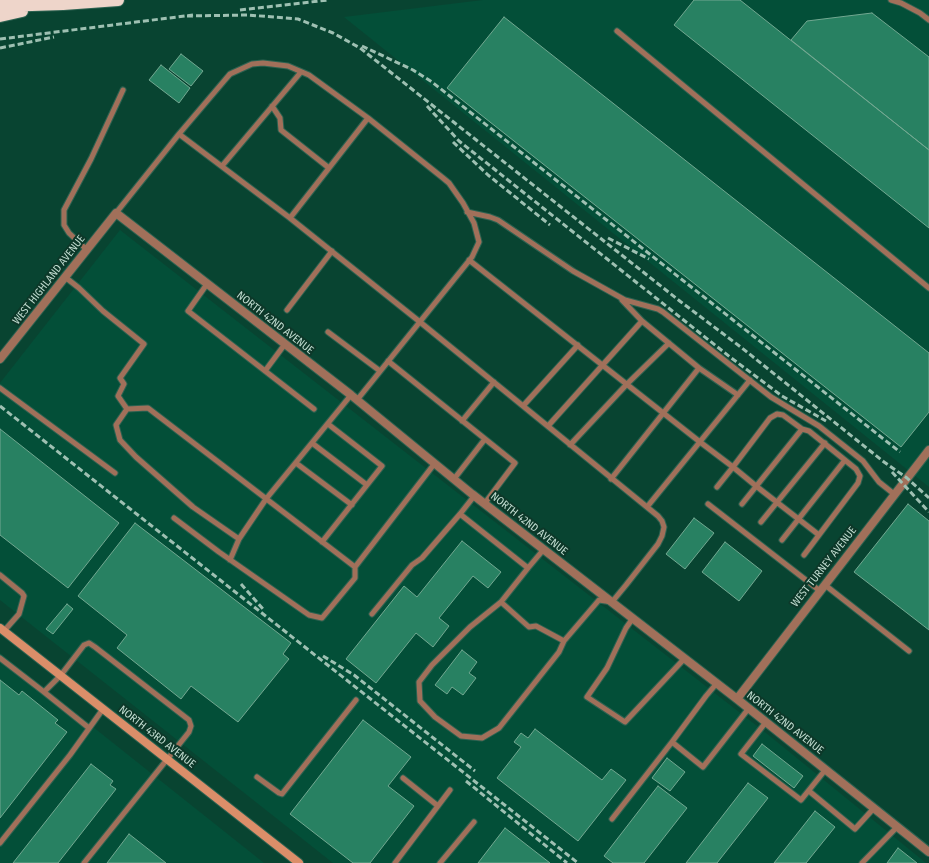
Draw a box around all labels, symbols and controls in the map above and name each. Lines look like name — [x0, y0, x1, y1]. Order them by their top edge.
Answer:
street label: WEST HIGHLAND AVENUE — [10, 233, 88, 327]
street label: NORTH 42ND AVENUE — [234, 289, 316, 357]
street label: NORTH 42ND AVENUE — [488, 490, 570, 558]
street label: WEST TURNEY AVENUE — [789, 524, 859, 610]
street label: NORTH 42ND AVENUE — [744, 689, 826, 757]
street label: NORTH 43RD AVENUE — [116, 703, 198, 771]

